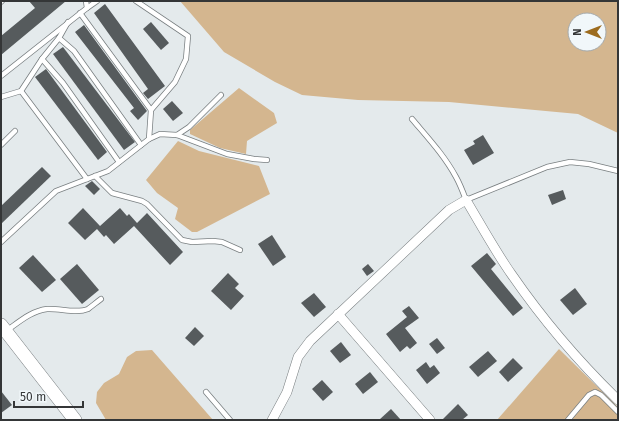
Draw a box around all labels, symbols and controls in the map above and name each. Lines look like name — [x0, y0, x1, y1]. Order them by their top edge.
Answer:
north arrow — [567, 12, 607, 52]
text: N — [571, 28, 584, 36]
scale bar — [14, 383, 83, 409]
text: 50 m — [20, 390, 46, 404]

